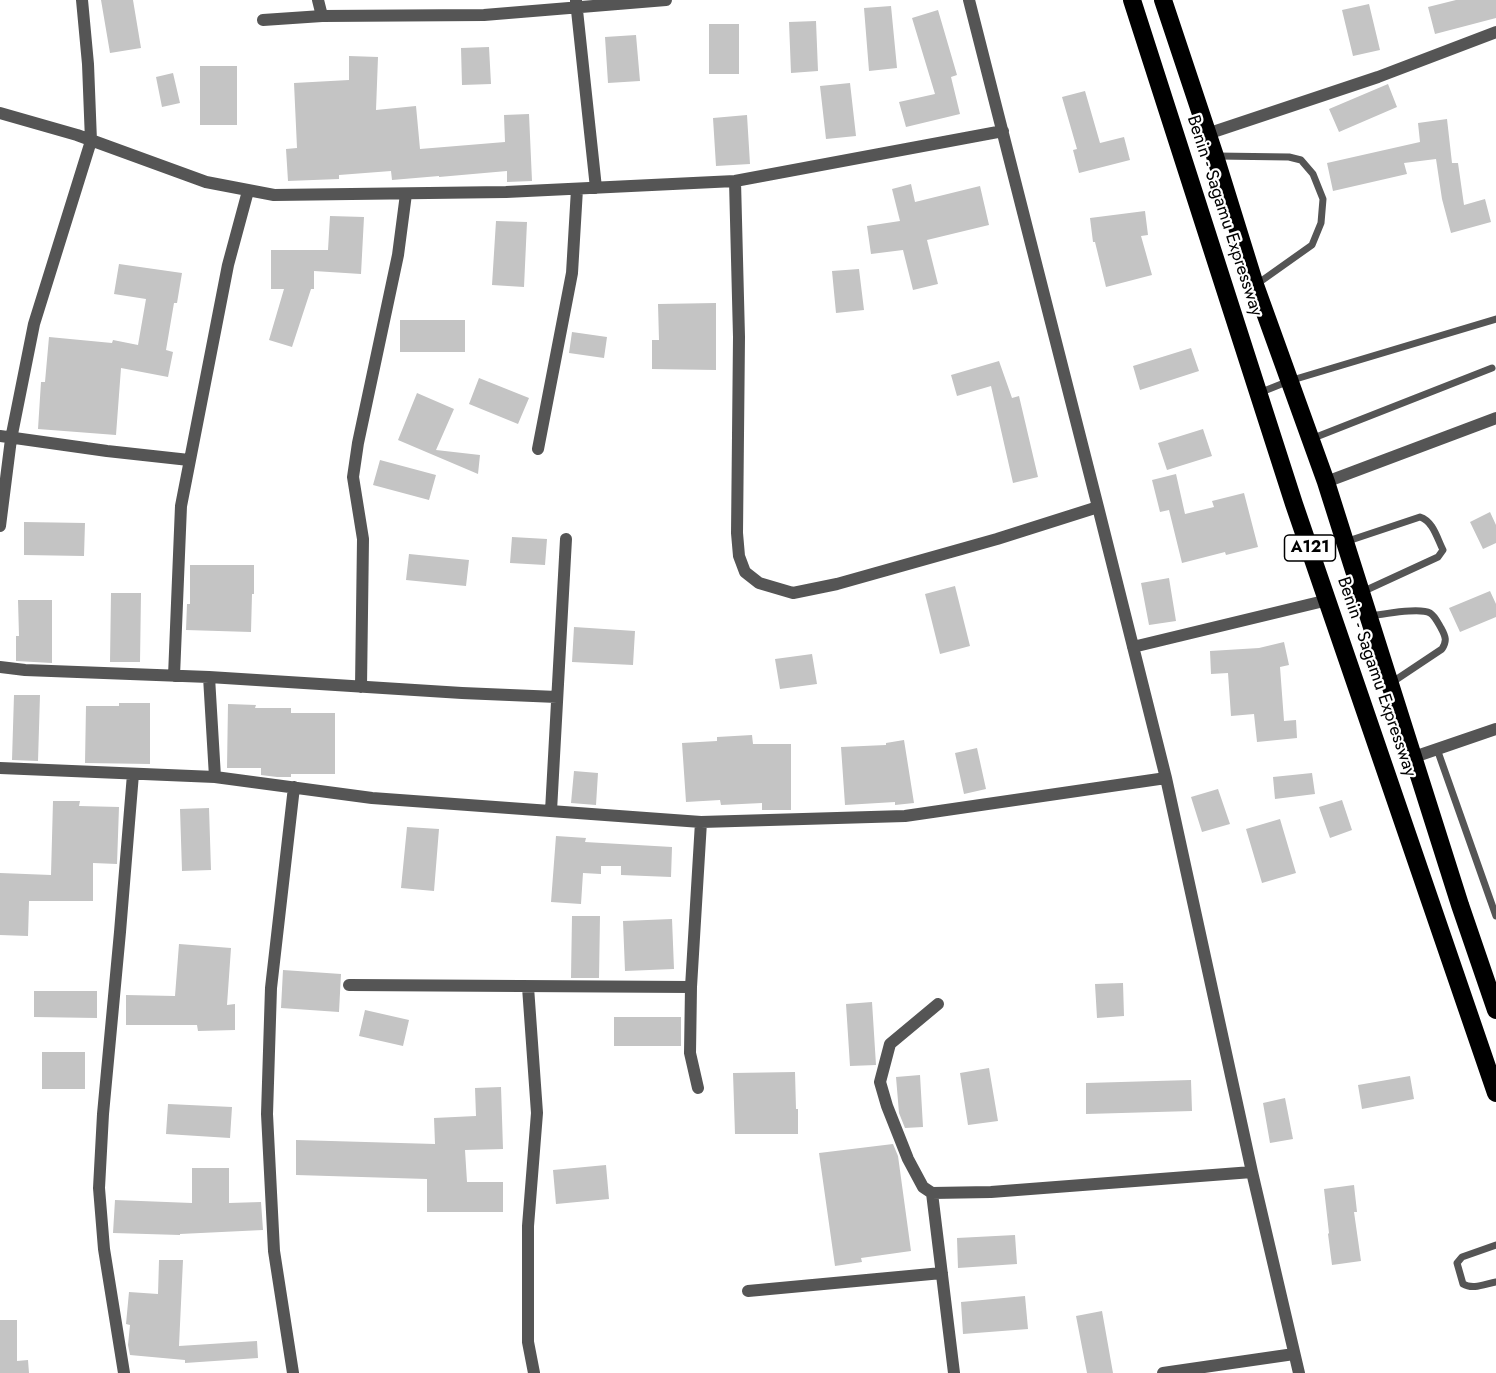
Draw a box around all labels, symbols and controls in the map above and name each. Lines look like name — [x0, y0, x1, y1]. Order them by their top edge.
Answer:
street label: Benin - Sagamu Expressway — [1181, 113, 1267, 319]
road number: A121 — [1284, 535, 1336, 561]
street label: Benin - Sagamu Expressway — [1332, 574, 1420, 780]

